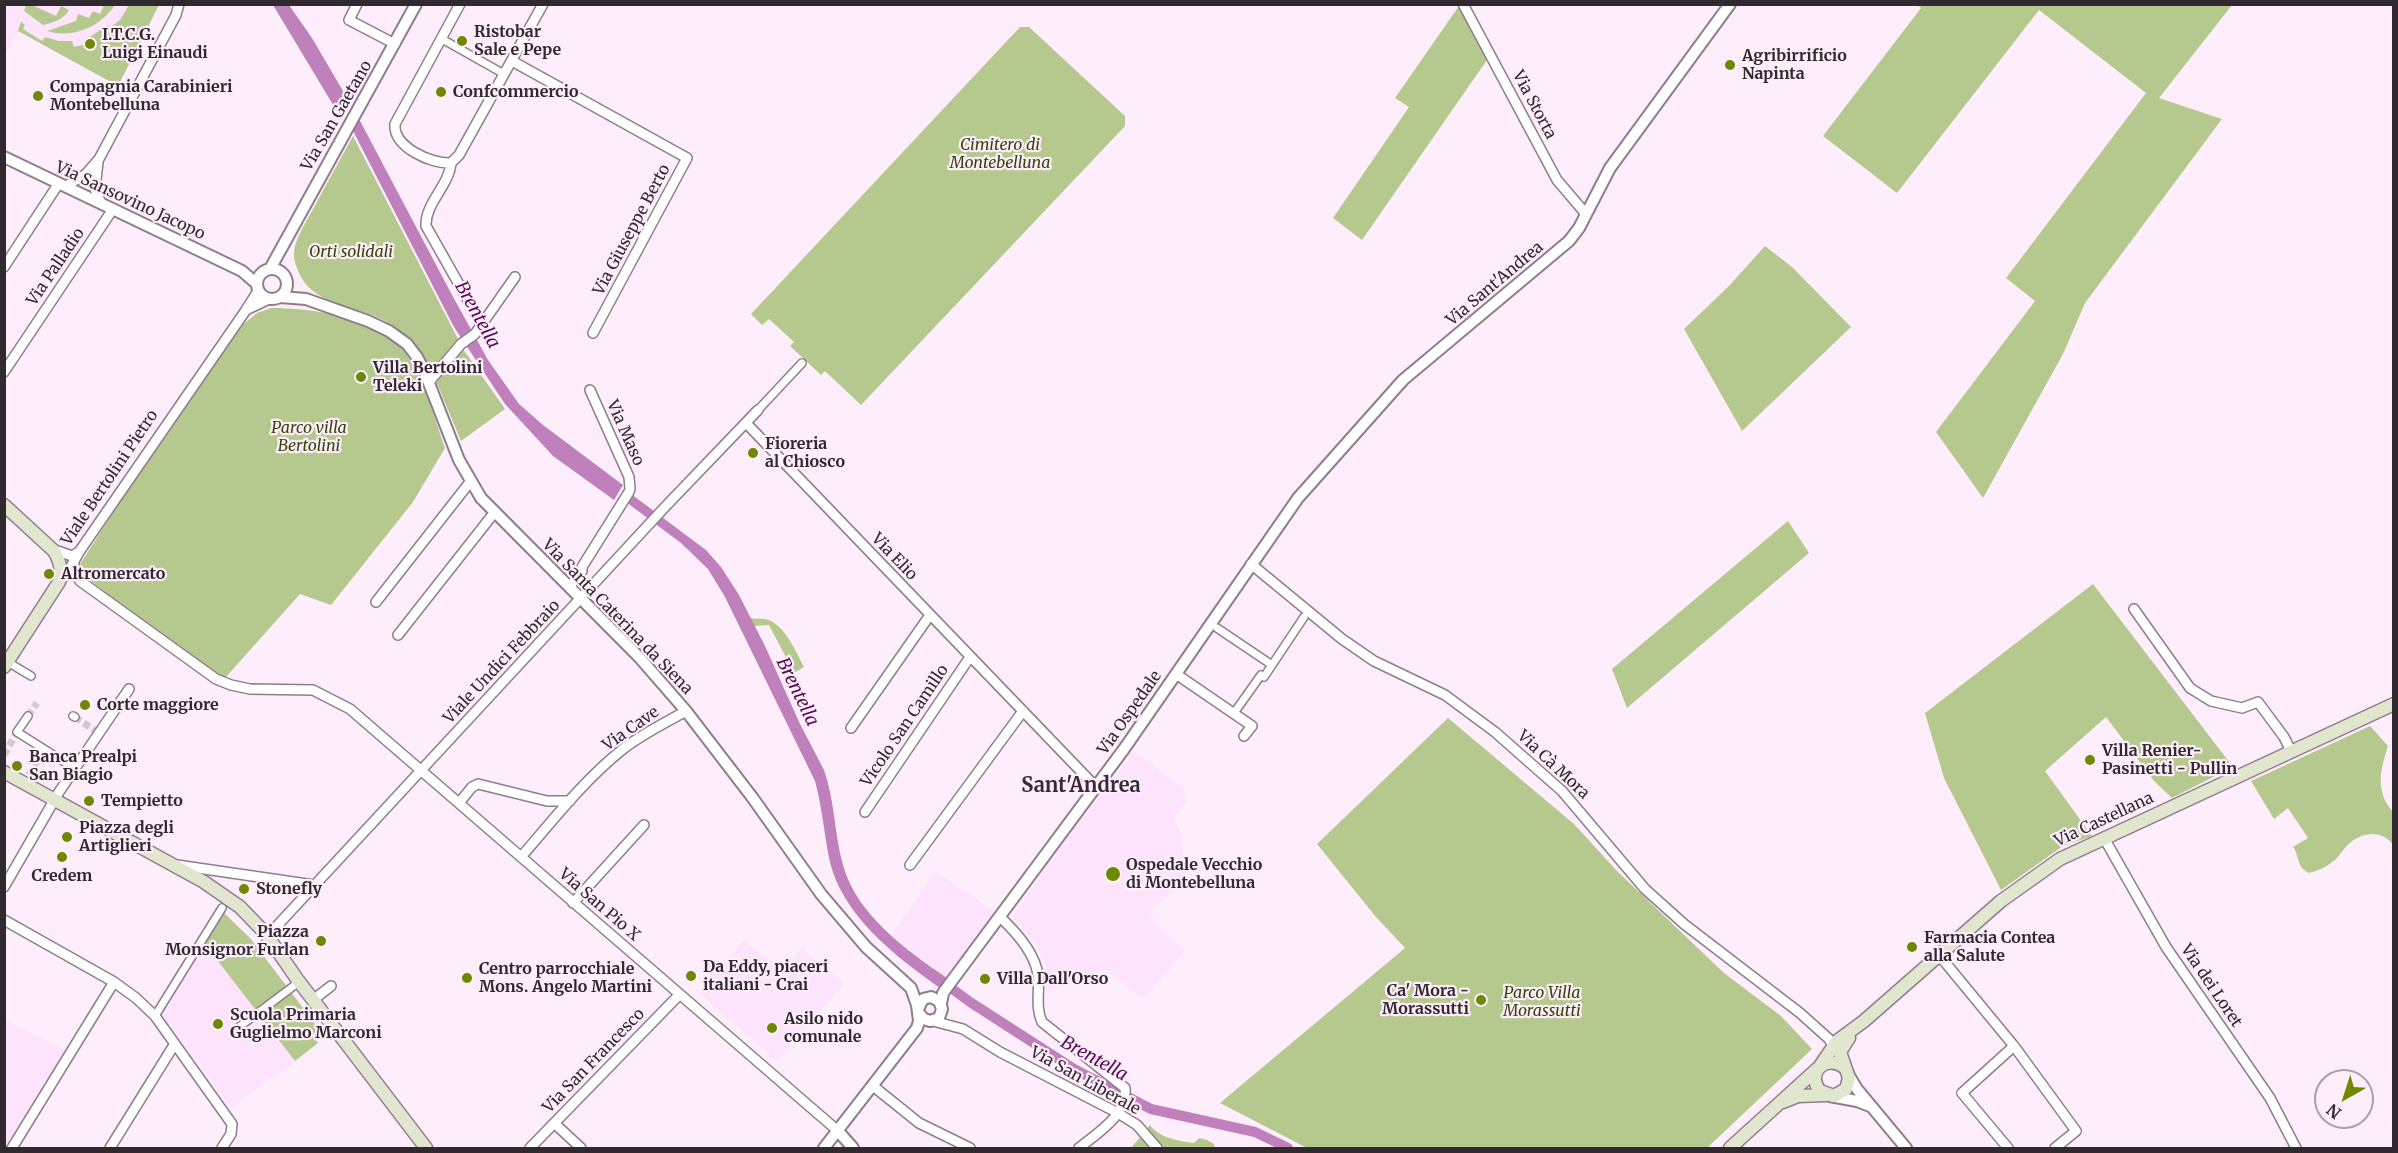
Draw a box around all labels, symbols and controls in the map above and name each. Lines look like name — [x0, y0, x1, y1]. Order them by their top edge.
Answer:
place label: Ristobar Sale e Pepe — [474, 22, 561, 60]
place label: I.T.C.G. Luigi Einaudi — [102, 25, 208, 63]
marker: Ristobar Sale e Pepe — [455, 34, 469, 48]
marker: I.T.C.G. Luigi Einaudi — [83, 37, 97, 51]
place label: Agribirrificio Napinta — [1742, 46, 1847, 84]
street label: Via San Gaetano — [298, 57, 376, 175]
marker: Agribirrificio Napinta — [1723, 58, 1737, 72]
street label: Via Storta — [1508, 67, 1560, 143]
place label: Compagnia Carabinieri Montebelluna — [50, 77, 233, 115]
place label: Confcommercio — [453, 82, 578, 102]
marker: Confcommercio — [434, 85, 448, 99]
marker: Compagnia Carabinieri Montebelluna — [31, 89, 45, 103]
park label: Cimitero di Montebelluna — [950, 135, 1050, 173]
street label: Via Sansovino Jacopo — [52, 158, 208, 244]
street label: Via Giuseppe Berto — [589, 161, 675, 299]
street label: Via Palladio — [23, 225, 89, 309]
street label: Via Sant'Andrea — [1443, 238, 1547, 330]
park label: Orti solidali — [309, 242, 393, 262]
water label: Brentella — [450, 278, 504, 352]
place label: Villa Bertolini Teleki — [373, 358, 482, 396]
marker: Villa Bertolini Teleki — [354, 370, 368, 384]
street label: Via Maso — [602, 397, 648, 469]
street label: Viale Bertolini Pietro — [58, 407, 162, 549]
park label: Parco villa Bertolini — [271, 418, 347, 456]
place label: Fioreria al Chiosco — [765, 434, 845, 472]
marker: Fioreria al Chiosco — [746, 446, 760, 460]
street label: Via Elio — [867, 530, 921, 584]
street label: Via Santa Caterina da Siena — [538, 535, 696, 699]
place label: Altromercato — [61, 564, 165, 584]
marker: Altromercato — [42, 567, 56, 581]
street label: Viale Undici Febbraio — [440, 596, 564, 728]
water label: Brentella — [771, 654, 823, 730]
street label: Vicolo San Camillo — [857, 661, 953, 791]
street label: Via Ospedale — [1094, 667, 1166, 759]
place label: Corte maggiore — [97, 695, 219, 715]
marker: Corte maggiore — [78, 698, 92, 712]
street label: Via Cave — [599, 703, 663, 755]
street label: Via Cà Mora — [1513, 727, 1593, 803]
place label: Villa Renier- Pasinetti - Pullin — [2102, 741, 2237, 779]
place label: Banca Prealpi San Biagio — [29, 747, 137, 785]
marker: Villa Renier- Pasinetti - Pullin — [2083, 753, 2097, 767]
marker: Banca Prealpi San Biagio — [10, 759, 24, 773]
district label: Sant'Andrea — [1021, 774, 1141, 798]
street label: Via Castellana — [2051, 789, 2157, 851]
place label: Tempietto — [101, 791, 183, 811]
marker: Tempietto — [82, 794, 96, 808]
place label: Piazza degli Artiglieri — [79, 818, 174, 856]
marker: Piazza degli Artiglieri — [60, 830, 74, 844]
marker: Credem — [55, 850, 69, 864]
place label: Ospedale Vecchio di Montebelluna — [1126, 855, 1262, 893]
street label: Via San Pio X — [555, 865, 643, 945]
marker: Ospedale Vecchio di Montebelluna — [1104, 865, 1122, 883]
place label: Credem — [32, 866, 92, 886]
place label: Stonefly — [256, 879, 322, 899]
marker: Stonefly — [237, 882, 251, 896]
place label: Piazza Monsignor Furlan — [165, 922, 309, 960]
place label: Farmacia Contea alla Salute — [1924, 928, 2055, 966]
marker: Piazza Monsignor Furlan — [314, 934, 328, 948]
marker: Farmacia Contea alla Salute — [1905, 940, 1919, 954]
street label: Via dei Loret — [2176, 941, 2246, 1031]
place label: Da Eddy, piaceri italiani - Crai — [703, 957, 828, 995]
place label: Centro parrocchiale Mons. Angelo Martini — [479, 959, 652, 997]
marker: Da Eddy, piaceri italiani - Crai — [684, 969, 698, 983]
place label: Villa Dall'Orso — [997, 969, 1108, 989]
marker: Centro parrocchiale Mons. Angelo Martini — [460, 971, 474, 985]
marker: Villa Dall'Orso — [978, 972, 992, 986]
place label: Ca' Mora - Morassutti — [1382, 981, 1469, 1019]
park label: Parco Villa Morassutti — [1503, 983, 1581, 1021]
marker: Ca' Mora - Morassutti — [1474, 993, 1488, 1007]
place label: Scuola Primaria Guglielmo Marconi — [230, 1005, 382, 1043]
street label: Via San Francesco — [539, 1005, 649, 1117]
place label: Asilo nido comunale — [784, 1009, 863, 1047]
marker: Scuola Primaria Guglielmo Marconi — [211, 1017, 225, 1031]
marker: Asilo nido comunale — [765, 1021, 779, 1035]
water label: Brentella — [1057, 1032, 1131, 1086]
street label: Via San Liberale — [1027, 1043, 1143, 1119]
north arrow — [2314, 1069, 2374, 1129]
text: N — [2323, 1100, 2345, 1123]

